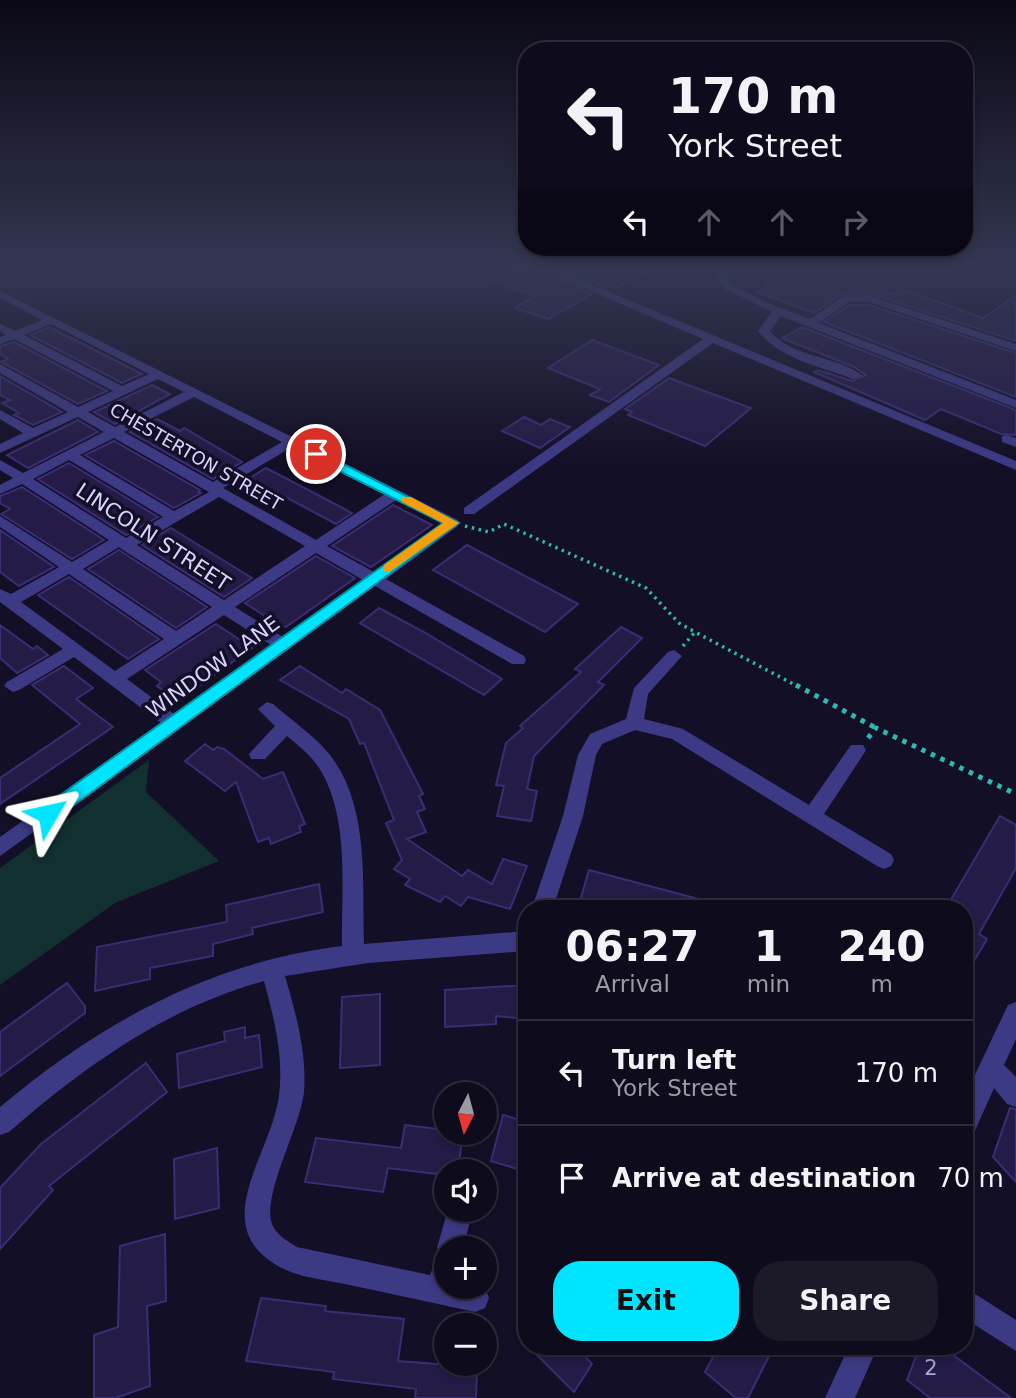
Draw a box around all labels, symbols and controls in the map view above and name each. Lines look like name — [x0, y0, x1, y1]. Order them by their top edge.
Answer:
text: 170 m — [668, 68, 838, 125]
icon: left — [553, 70, 644, 161]
text: York Street — [668, 127, 842, 165]
icon: left — [617, 203, 655, 241]
icon: ahead — [690, 203, 728, 241]
icon: ahead — [763, 203, 801, 241]
icon: right — [836, 203, 874, 241]
street label: CHESTERTON STREET — [106, 399, 287, 515]
pin — [286, 424, 346, 484]
icon: arrive — [297, 435, 335, 473]
street label: LINCOLN STREET — [71, 478, 235, 596]
street label: WINDOW LANE — [142, 611, 284, 723]
position arrow — [11, 777, 85, 851]
text: 06:27 — [566, 922, 699, 971]
text: 1 — [754, 922, 783, 971]
text: 240 — [838, 922, 925, 971]
text: Arrival — [595, 971, 670, 997]
text: min — [747, 971, 790, 997]
text: m — [870, 971, 893, 997]
text: Turn left — [612, 1045, 736, 1075]
icon: left — [553, 1054, 591, 1092]
text: 170 m — [855, 1058, 938, 1088]
text: York Street — [612, 1075, 737, 1101]
north arrow — [434, 1082, 497, 1144]
map controls — [434, 1082, 497, 1376]
button: sound — [434, 1159, 497, 1222]
icon: arrive — [553, 1159, 591, 1197]
text: Arrive at destination — [612, 1163, 916, 1193]
text: 70 m — [937, 1163, 1004, 1193]
button: + — [434, 1236, 497, 1299]
button: Exit — [553, 1261, 739, 1341]
button: Share — [753, 1261, 938, 1341]
button: − — [434, 1313, 497, 1376]
house number: 2 — [924, 1356, 938, 1380]

